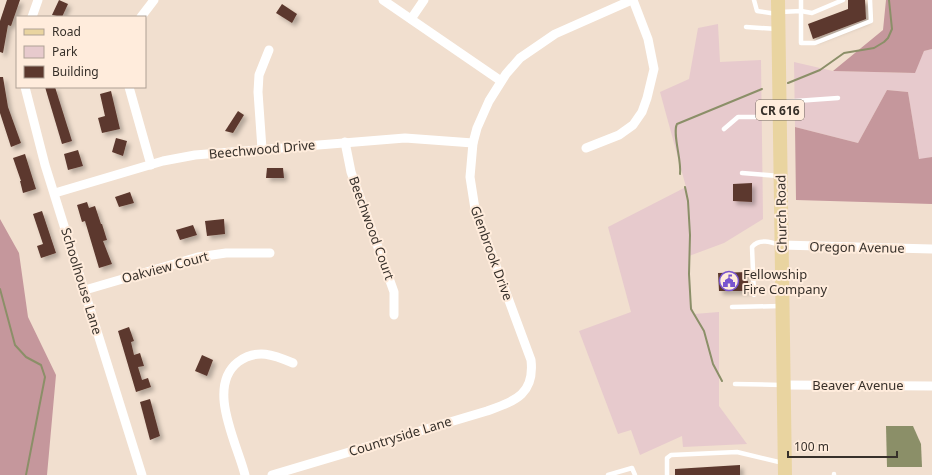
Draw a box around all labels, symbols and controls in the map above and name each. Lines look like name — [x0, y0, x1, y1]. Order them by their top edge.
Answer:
legend — [16, 16, 146, 88]
text: Road — [52, 23, 81, 40]
text: Park — [52, 43, 78, 60]
text: Building — [52, 63, 99, 80]
road number: CR 616 — [756, 100, 804, 120]
street label: Beechwood Drive — [208, 135, 316, 163]
street label: Beechwood Court — [345, 174, 399, 283]
street label: Church Road — [771, 175, 791, 253]
street label: Glenbrook Drive — [467, 203, 517, 303]
street label: Schoolhouse Lane — [57, 225, 107, 337]
street label: Oregon Avenue — [809, 237, 905, 257]
street label: Oakview Court — [120, 247, 211, 287]
place label: Fellowship Fire Company — [743, 265, 827, 298]
public building icon: Fellowship Fire Company — [718, 270, 740, 292]
street label: Beaver Avenue — [812, 376, 904, 394]
street label: Countryside Lane — [346, 412, 454, 460]
scale bar — [788, 433, 897, 459]
text: 100 m — [794, 438, 829, 455]

